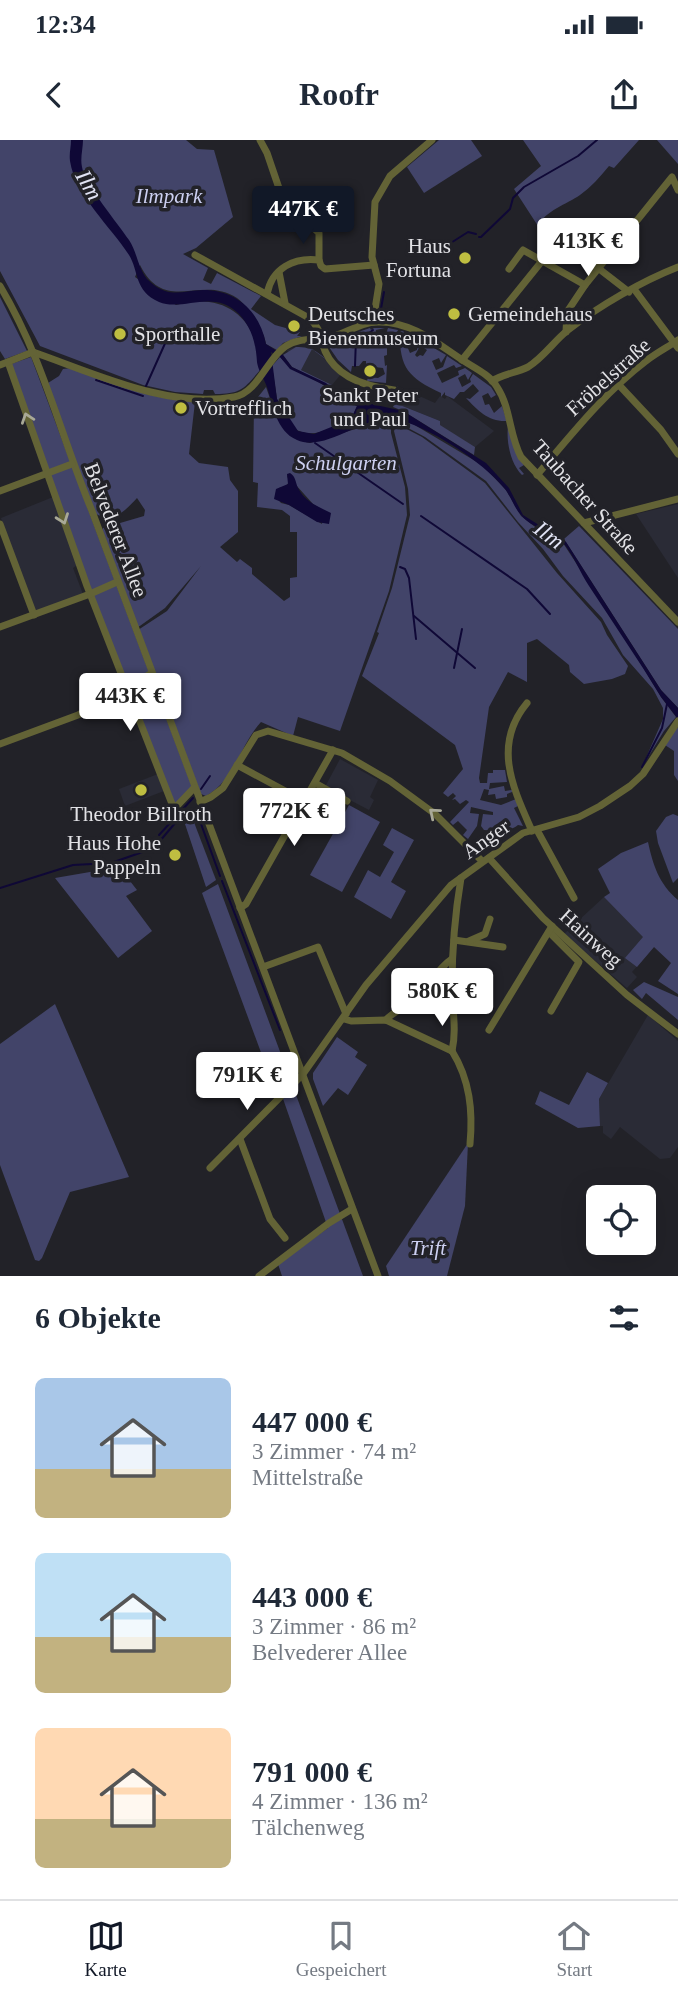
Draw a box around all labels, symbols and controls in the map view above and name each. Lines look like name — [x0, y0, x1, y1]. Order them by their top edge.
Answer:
text: 12:34 — [35, 10, 96, 39]
icon: back — [35, 76, 73, 114]
text: Roofr — [299, 76, 379, 112]
icon: share — [605, 76, 643, 114]
water label: Ilm — [70, 165, 107, 205]
park label: Ilmpark — [135, 184, 203, 208]
pin: 447K € — [246, 186, 360, 246]
text: 447K € — [268, 196, 338, 221]
pin: 413K € — [531, 218, 645, 278]
text: 413K € — [553, 228, 623, 253]
place label: Haus Fortuna — [386, 234, 452, 282]
marker: Haus Fortuna — [457, 250, 473, 266]
place label: Deutsches Bienenmuseum — [308, 302, 439, 350]
place label: Gemeindehaus — [468, 302, 593, 326]
marker: Gemeindehaus — [446, 306, 462, 322]
marker: Deutsches Bienenmuseum — [286, 318, 302, 334]
place label: Sporthalle — [134, 322, 220, 346]
marker: Sporthalle — [112, 326, 128, 342]
street label: Fröbelstraße — [561, 333, 655, 421]
marker: Sankt Peter und Paul — [362, 363, 378, 379]
place label: Sankt Peter und Paul — [322, 383, 418, 431]
place label: Vortrefflich — [195, 396, 293, 420]
marker: Vortrefflich — [173, 400, 189, 416]
one-way arrow — [21, 412, 35, 424]
street label: Taubacher Straße — [527, 435, 643, 559]
park label: Schulgarten — [295, 451, 397, 475]
street label: Belvederer Allee — [79, 460, 153, 600]
one-way arrow — [54, 513, 68, 525]
water label: Ilm — [528, 515, 569, 554]
pin: 443K € — [73, 674, 187, 733]
text: 443K € — [95, 683, 165, 708]
marker: Theodor Billroth — [133, 782, 149, 798]
pin: 772K € — [237, 788, 351, 848]
text: 772K € — [259, 798, 329, 823]
place label: Theodor Billroth — [70, 802, 212, 826]
one-way arrow — [429, 809, 442, 821]
street label: Anger — [458, 814, 514, 864]
place label: Haus Hohe Pappeln — [67, 831, 161, 879]
marker: Haus Hohe Pappeln — [167, 847, 183, 863]
street label: Hainweg — [555, 904, 628, 973]
pin: 580K € — [385, 968, 499, 1028]
text: 580K € — [407, 978, 477, 1003]
pin: 791K € — [190, 1052, 304, 1112]
text: 791K € — [212, 1062, 282, 1087]
map controls — [586, 1185, 656, 1255]
button: locate — [586, 1185, 656, 1255]
park label: Trift — [410, 1236, 447, 1260]
icon: filters — [605, 1299, 643, 1337]
text: 6 Objekte — [35, 1301, 161, 1334]
text: 447 000 € — [252, 1405, 372, 1438]
icon: home — [91, 1406, 175, 1490]
text: 3 Zimmer · 74 m² — [252, 1439, 416, 1464]
text: Mittelstraße — [252, 1465, 363, 1490]
text: 443 000 € — [252, 1580, 372, 1613]
icon: home — [91, 1581, 175, 1665]
text: 3 Zimmer · 86 m² — [252, 1614, 416, 1639]
text: Belvederer Allee — [252, 1640, 407, 1665]
text: 791 000 € — [252, 1755, 372, 1788]
icon: home — [91, 1756, 175, 1840]
text: 4 Zimmer · 136 m² — [252, 1789, 428, 1814]
text: Tälchenweg — [252, 1815, 364, 1840]
tab: Karte — [85, 1917, 127, 1981]
tab: Gespeichert — [296, 1917, 386, 1981]
tab: Start — [555, 1917, 593, 1981]

